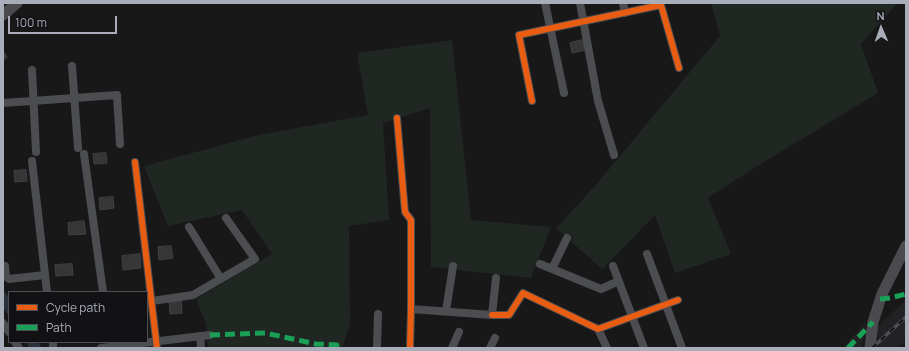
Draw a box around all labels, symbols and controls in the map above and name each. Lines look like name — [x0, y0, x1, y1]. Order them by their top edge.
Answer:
scale bar — [10, 8, 119, 34]
north arrow — [861, 8, 901, 48]
text: N — [876, 8, 885, 23]
text: 100 m — [15, 14, 47, 31]
legend — [8, 291, 148, 343]
text: Cycle path — [46, 299, 105, 316]
text: Path — [46, 319, 72, 336]

